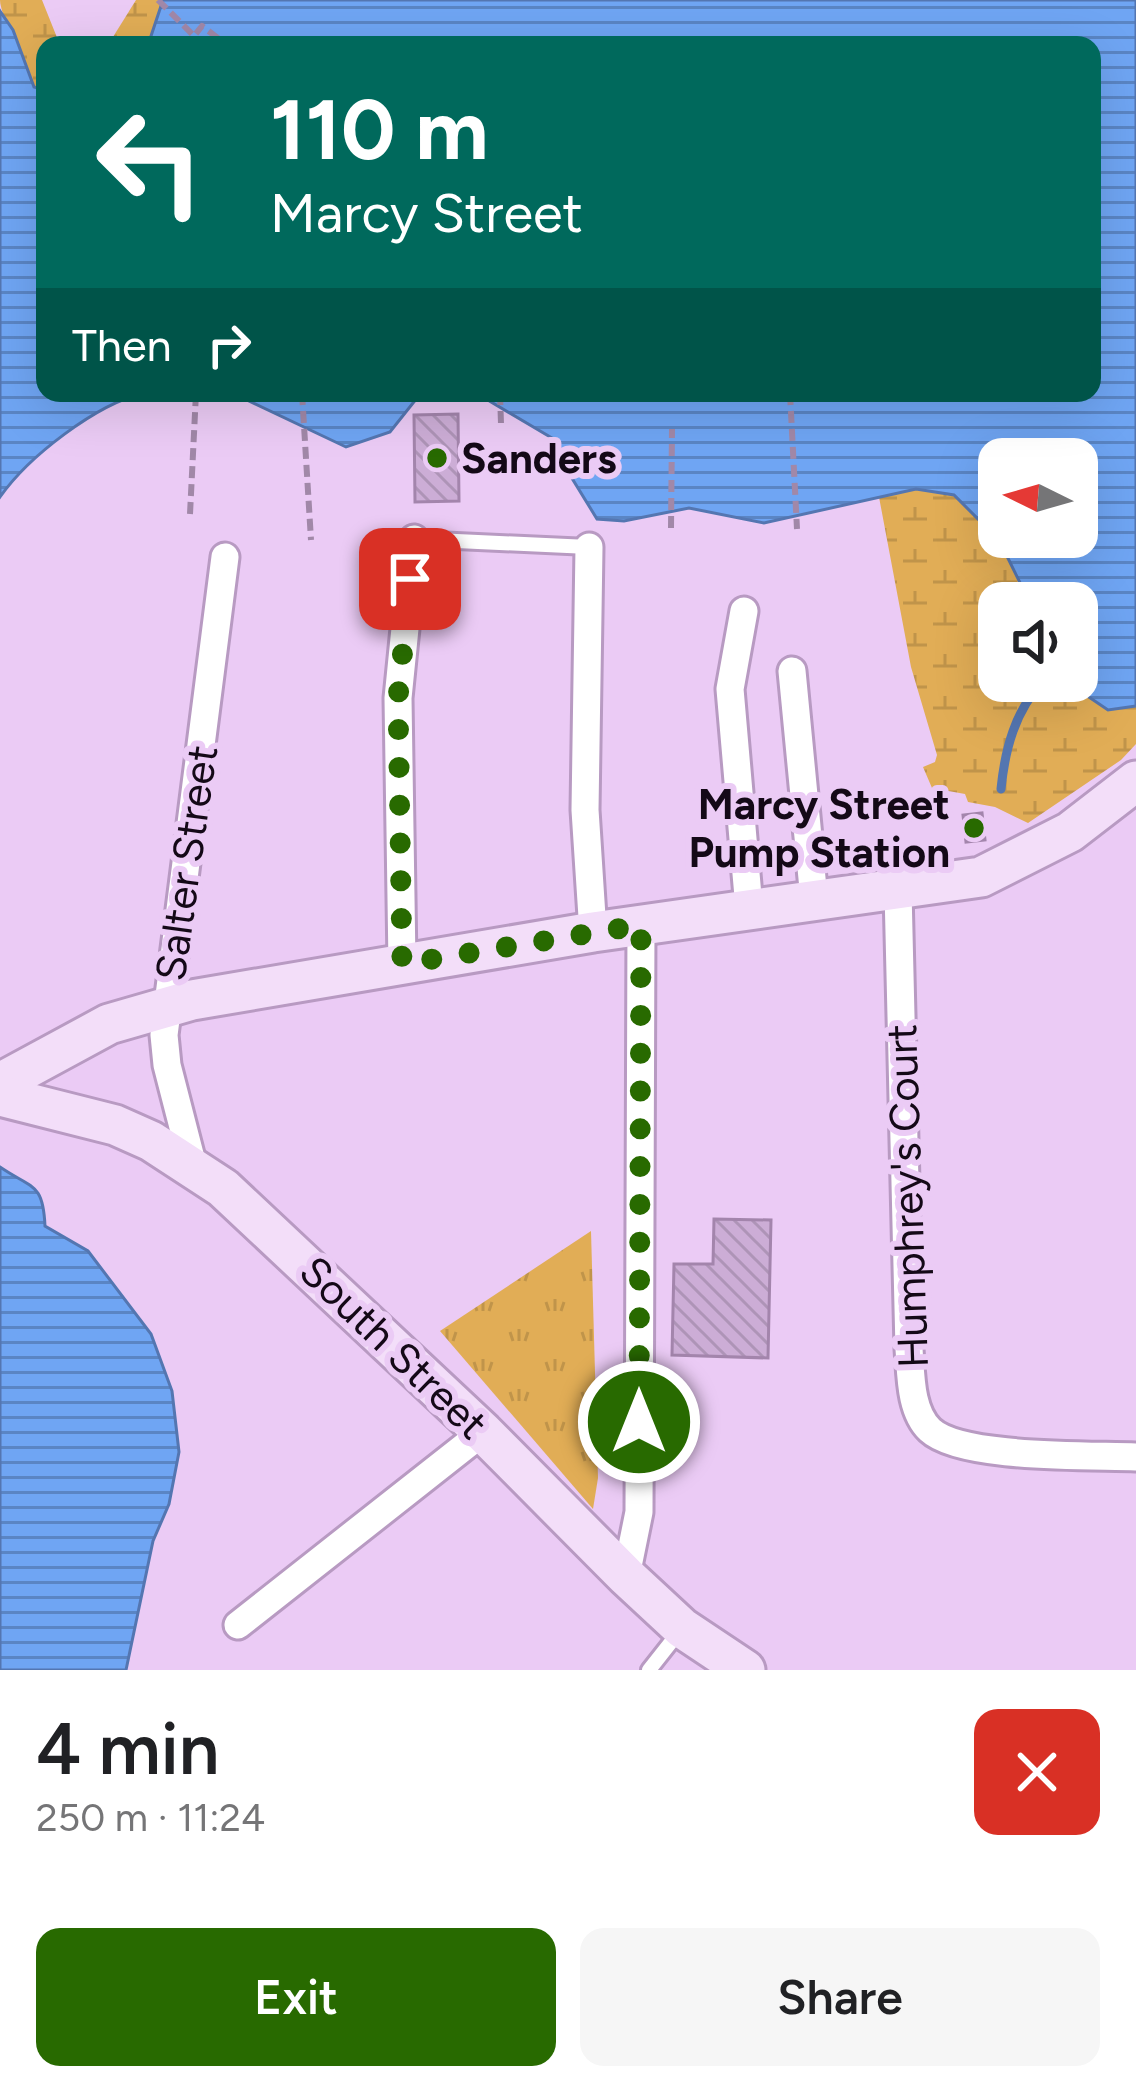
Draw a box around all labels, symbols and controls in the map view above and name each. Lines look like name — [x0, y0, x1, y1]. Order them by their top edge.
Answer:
text: 110 m — [270, 79, 489, 180]
icon: left — [72, 84, 228, 240]
text: Marcy Street — [270, 181, 583, 246]
icon: right — [196, 312, 262, 378]
text: Then — [72, 318, 172, 372]
place label: Sanders — [461, 433, 616, 484]
north arrow — [978, 438, 1098, 558]
map controls — [978, 438, 1098, 702]
marker: Sanders — [424, 445, 450, 471]
pin — [359, 528, 461, 630]
icon: arrive — [377, 546, 443, 612]
button: sound — [978, 582, 1098, 702]
street label: Salter Street — [145, 742, 228, 984]
place label: Marcy Street Pump Station — [689, 779, 950, 878]
marker: Marcy Street Pump Station — [961, 815, 987, 841]
street label: Humphrey's Court — [876, 1023, 939, 1369]
street label: South Street — [289, 1245, 498, 1449]
position arrow — [576, 1359, 702, 1485]
text: 4 min — [36, 1706, 219, 1792]
button: close — [974, 1709, 1100, 1835]
text: 250 m · 11:24 — [36, 1794, 265, 1841]
button: Exit — [36, 1928, 556, 2066]
button: Share — [580, 1928, 1100, 2066]

